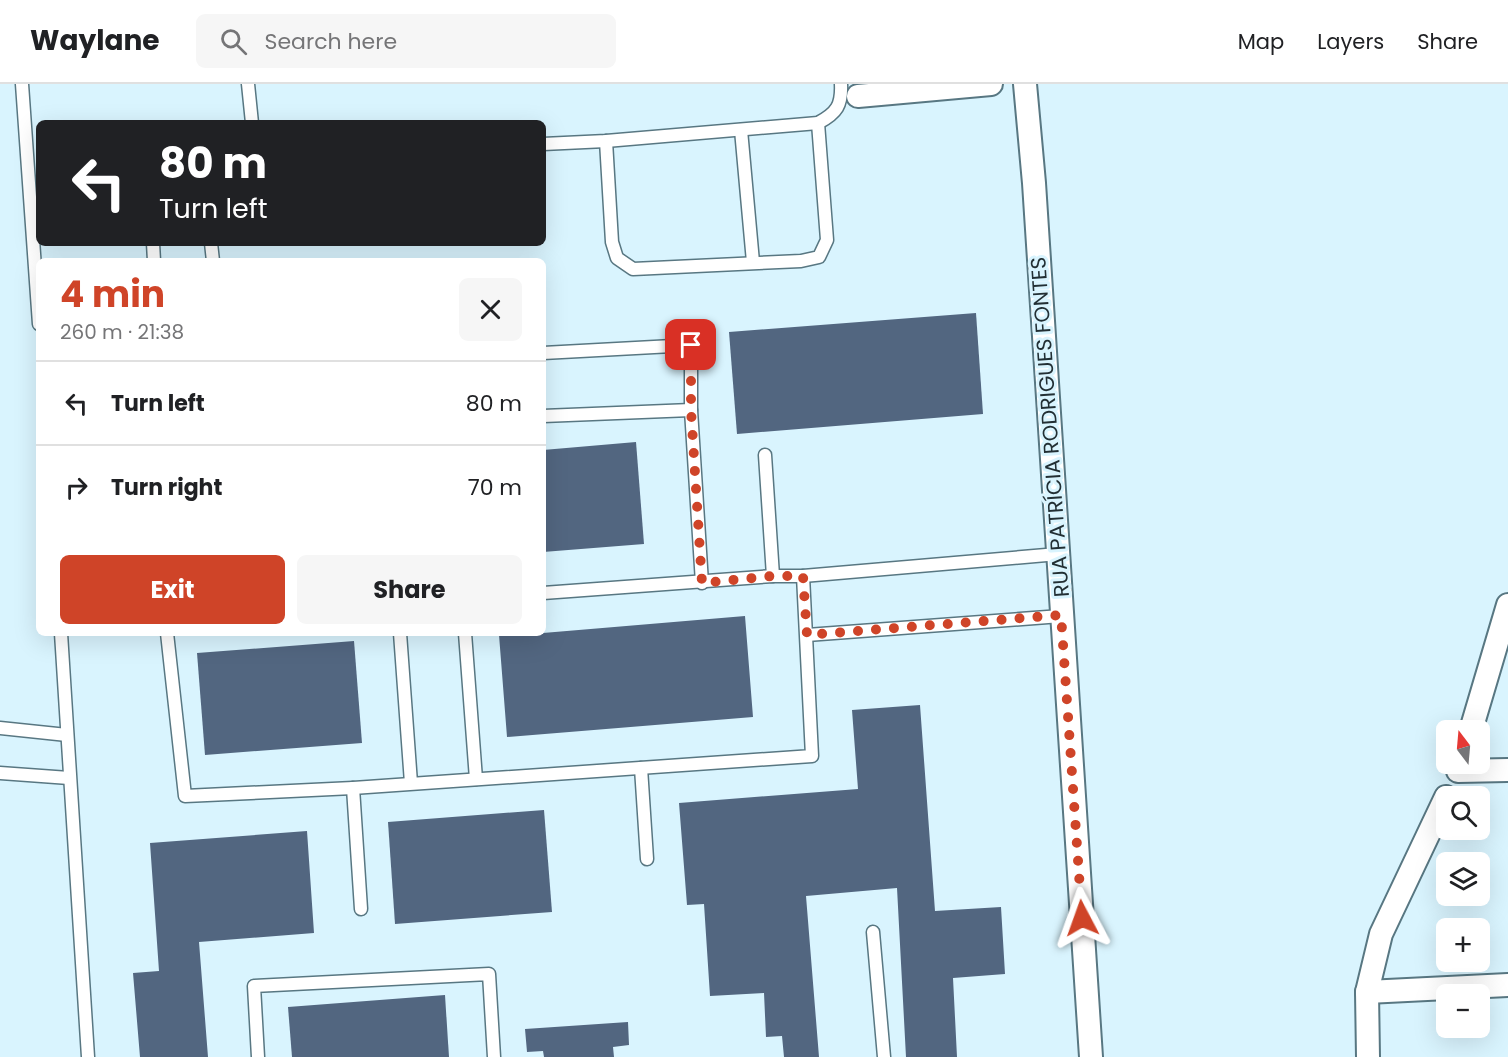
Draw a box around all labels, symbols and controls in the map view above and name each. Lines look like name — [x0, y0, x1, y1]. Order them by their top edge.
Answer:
search box — [196, 14, 616, 68]
text: Waylane — [30, 21, 160, 60]
icon: search — [217, 25, 250, 58]
text: Search here — [265, 26, 397, 57]
text: Map — [1238, 27, 1284, 56]
text: Layers — [1317, 27, 1384, 56]
text: Share — [1417, 27, 1478, 56]
text: 80 m — [159, 134, 267, 193]
icon: left — [60, 144, 138, 222]
text: Turn left — [159, 190, 268, 227]
street label: RUA PATRÍCIA RODRIGUES FONTES — [1023, 256, 1076, 598]
text: 4 min — [60, 269, 165, 320]
button: close — [459, 278, 522, 341]
text: 260 m · 21:38 — [60, 318, 184, 346]
pin — [665, 319, 716, 370]
icon: arrive — [674, 328, 707, 361]
icon: left — [60, 387, 93, 420]
text: Turn left — [111, 388, 205, 419]
text: 80 m — [466, 388, 522, 419]
icon: right — [60, 471, 93, 504]
text: Turn right — [111, 472, 222, 503]
text: 70 m — [468, 472, 522, 503]
button: Exit — [60, 555, 285, 624]
button: Share — [297, 555, 522, 624]
north arrow — [1436, 720, 1490, 774]
map controls — [1436, 720, 1490, 1038]
button: search — [1436, 786, 1490, 840]
button: layers — [1436, 852, 1490, 906]
position arrow — [1050, 886, 1114, 950]
button: + — [1436, 918, 1490, 972]
button: − — [1436, 984, 1490, 1038]

